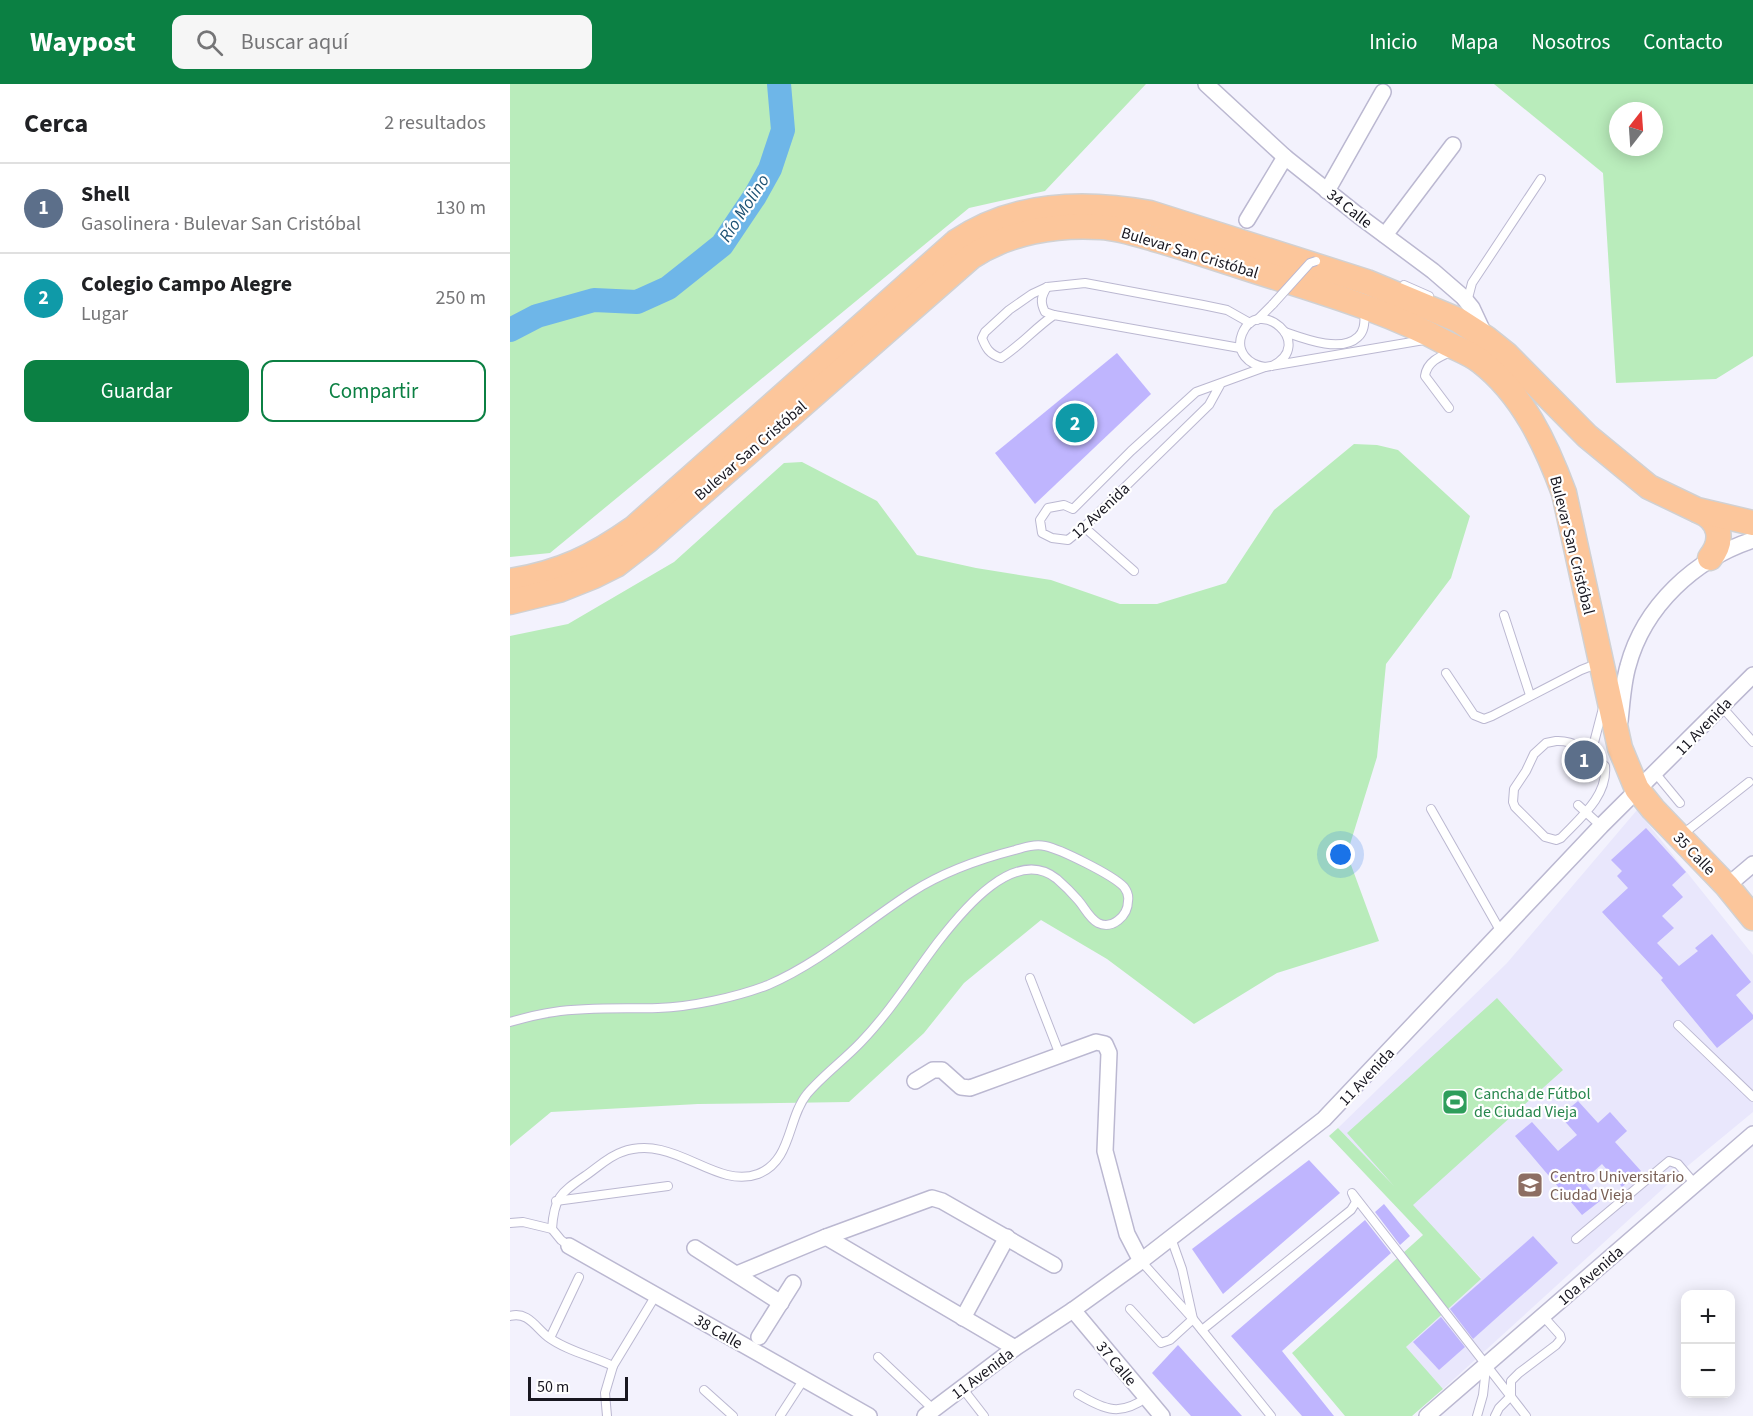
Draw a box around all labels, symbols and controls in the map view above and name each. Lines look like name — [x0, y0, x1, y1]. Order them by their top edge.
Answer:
search box — [172, 15, 592, 69]
text: Waypost — [30, 22, 136, 62]
icon: search — [193, 26, 226, 59]
text: Buscar aquí — [241, 26, 349, 58]
text: Inicio — [1369, 27, 1417, 57]
text: Mapa — [1450, 27, 1498, 57]
text: Nosotros — [1531, 27, 1610, 57]
text: Contacto — [1643, 27, 1723, 57]
north arrow — [1609, 102, 1663, 156]
text: Cerca — [24, 105, 88, 142]
text: 2 resultados — [384, 109, 486, 137]
water label: Río Molino — [713, 169, 776, 247]
text: Shell — [81, 178, 130, 210]
street label: 34 Calle — [1322, 184, 1377, 234]
text: 1 — [38, 194, 49, 222]
text: 130 m — [436, 194, 486, 222]
text: Gasolinera · Bulevar San Cristóbal — [81, 210, 361, 238]
street label: Bulevar San Cristóbal — [1118, 222, 1261, 284]
text: Colegio Campo Alegre — [81, 268, 292, 300]
text: 2 — [38, 284, 49, 312]
text: 250 m — [436, 284, 486, 312]
text: Lugar — [81, 300, 128, 328]
button: Guardar — [24, 360, 249, 422]
button: Compartir — [261, 360, 486, 422]
street label: Bulevar San Cristóbal — [690, 396, 812, 506]
pin: 2 — [1056, 400, 1094, 446]
street label: Bulevar San Cristóbal — [1544, 474, 1600, 617]
street label: 12 Avenida — [1067, 478, 1135, 544]
street label: 11 Avenida — [1671, 693, 1737, 760]
pin: 1 — [1564, 738, 1604, 782]
street label: 35 Calle — [1668, 827, 1720, 880]
your location — [1326, 840, 1355, 869]
street label: 11 Avenida — [1334, 1043, 1400, 1111]
place label: Cancha de Fútbol de Ciudad Vieja — [1474, 1083, 1591, 1123]
sports icon: Cancha de Fútbol de Ciudad Vieja — [1440, 1087, 1470, 1117]
place label: Centro Universitario Ciudad Vieja — [1550, 1166, 1684, 1206]
school or university icon: Centro Universitario Ciudad Vieja — [1515, 1170, 1545, 1200]
street label: 10a Avenida — [1553, 1241, 1628, 1311]
map controls — [1681, 1290, 1735, 1398]
button: + — [1681, 1290, 1735, 1344]
street label: 38 Calle — [690, 1309, 747, 1355]
street label: 37 Calle — [1091, 1336, 1142, 1391]
street label: 11 Avenida — [947, 1343, 1018, 1404]
button: − — [1681, 1344, 1735, 1398]
scale bar — [528, 1374, 628, 1402]
text: 50 m — [537, 1376, 569, 1398]

